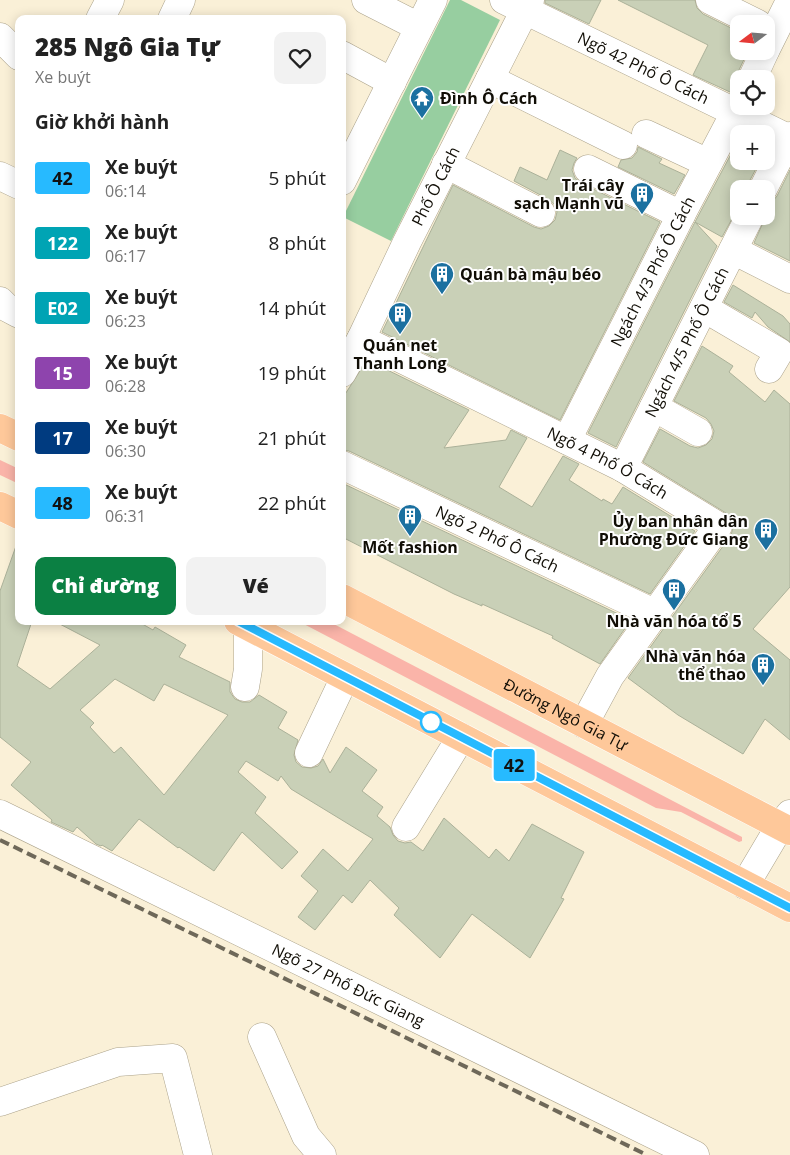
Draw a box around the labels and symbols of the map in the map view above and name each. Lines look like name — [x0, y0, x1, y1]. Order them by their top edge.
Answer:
north arrow — [730, 15, 775, 60]
street label: Ngõ 42 Phố Ô Cách — [574, 27, 713, 109]
temple icon: Đình Ô Cách — [409, 85, 435, 119]
place label: Đình Ô Cách — [440, 87, 537, 109]
street label: Phố Ô Cách — [406, 143, 465, 230]
place label: Trái cây sạch Mạnh vũ — [514, 174, 625, 214]
building icon: Trái cây sạch Mạnh vũ — [629, 181, 655, 215]
street label: Ngách 4/3 Phố Ô Cách — [605, 192, 700, 350]
building icon: Quán bà mậu béo — [429, 261, 455, 295]
place label: Quán bà mậu béo — [460, 263, 601, 285]
street label: Ngách 4/5 Phố Ô Cách — [639, 263, 734, 421]
building icon: Quán net Thanh Long — [387, 301, 413, 335]
place label: Quán net Thanh Long — [353, 334, 447, 374]
street label: Ngõ 4 Phố Ô Cách — [544, 421, 672, 504]
street label: Ngõ 2 Phố Ô Cách — [432, 500, 563, 577]
building icon: Mốt fashion — [397, 503, 423, 537]
place label: Ủy ban nhân dân Phường Đức Giang — [599, 510, 748, 550]
building icon: Ủy ban nhân dân Phường Đức Giang — [753, 517, 779, 551]
place label: Mốt fashion — [362, 536, 458, 558]
building icon: Nhà văn hóa tổ 5 — [661, 577, 687, 611]
place label: Nhà văn hóa tổ 5 — [606, 610, 742, 632]
place label: Nhà văn hóa thể thao — [645, 645, 746, 685]
building icon: Nhà văn hóa thể thao — [750, 652, 776, 686]
street label: Đường Ngô Gia Tự — [500, 673, 633, 756]
unlabelled marker — [420, 711, 442, 733]
line badge: 42 — [492, 749, 536, 781]
street label: Ngõ 27 Phố Đức Giang — [268, 938, 429, 1032]

